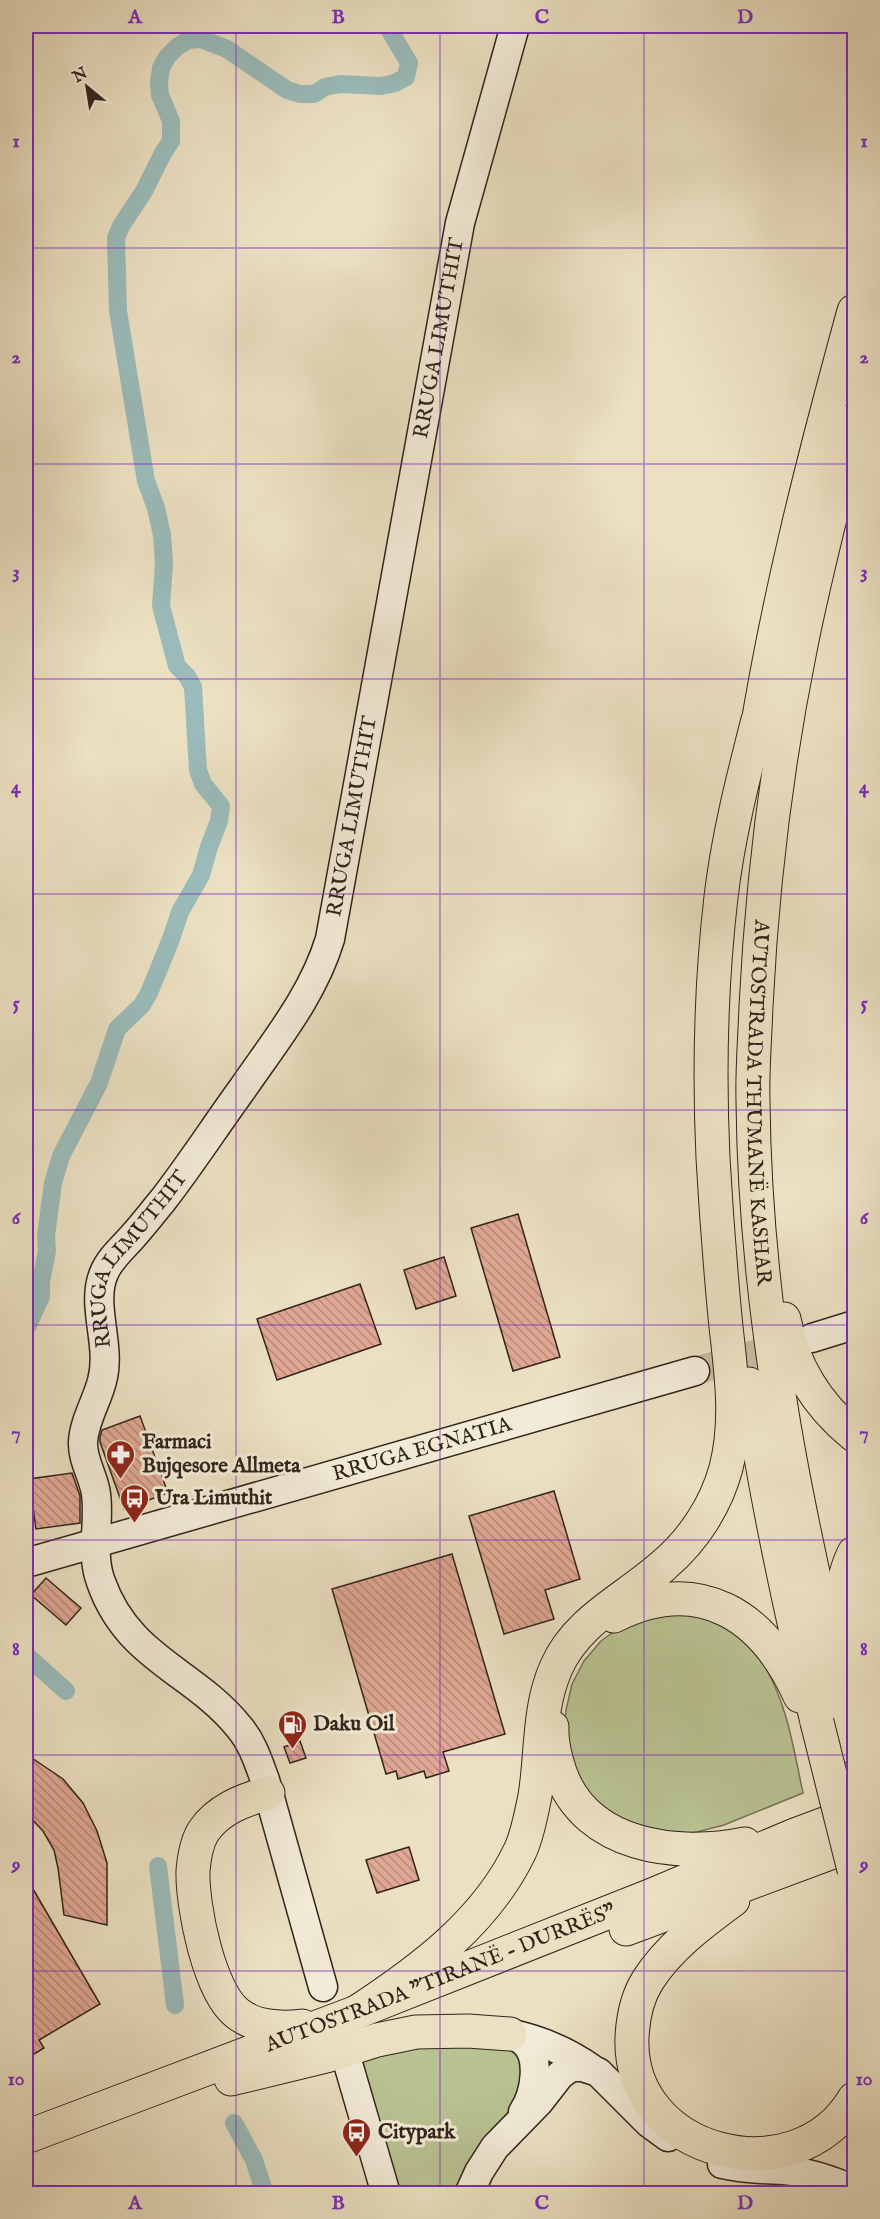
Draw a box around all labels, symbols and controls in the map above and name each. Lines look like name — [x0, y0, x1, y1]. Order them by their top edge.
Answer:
text: A — [127, 5, 143, 30]
text: B — [331, 5, 345, 30]
text: C — [535, 5, 549, 30]
text: D — [737, 5, 753, 30]
north arrow — [57, 57, 117, 117]
text: N — [69, 64, 92, 88]
text: 1 — [12, 129, 20, 154]
text: 1 — [860, 129, 868, 154]
street label: RRUGA LIMUTHIT — [408, 235, 471, 441]
text: 2 — [11, 345, 21, 370]
text: 2 — [859, 345, 869, 370]
text: 3 — [12, 560, 20, 585]
text: 3 — [860, 560, 868, 585]
street label: RRUGA LIMUTHIT — [321, 713, 384, 919]
text: 4 — [11, 775, 22, 800]
text: 4 — [859, 775, 870, 800]
street label: AUTOSTRADA THUMANË KASHAR — [739, 918, 778, 1288]
text: 5 — [12, 991, 20, 1016]
text: 5 — [860, 991, 868, 1016]
street label: RRUGA LIMUTHIT — [85, 1165, 194, 1350]
text: 6 — [12, 1206, 22, 1231]
text: 6 — [860, 1206, 870, 1231]
street label: RRUGA EGNATIA — [329, 1411, 515, 1488]
text: 7 — [11, 1421, 21, 1446]
text: 7 — [859, 1421, 869, 1446]
place label: Farmaci Bujqesore Allmeta — [142, 1429, 301, 1480]
pharmacy icon: Farmaci Bujqesore Allmeta — [105, 1438, 137, 1480]
bus stop icon: Ura Limuthit — [118, 1482, 150, 1524]
place label: Ura Limuthit — [154, 1485, 273, 1512]
text: 8 — [12, 1637, 20, 1662]
text: 8 — [860, 1637, 868, 1662]
fuel station icon: Daku Oil — [276, 1708, 308, 1750]
place label: Daku Oil — [313, 1711, 396, 1738]
text: 9 — [11, 1852, 21, 1877]
text: 9 — [859, 1852, 869, 1877]
street label: AUTOSTRADA "TIRANË - DURRËS" — [261, 1897, 620, 2059]
text: 10 — [7, 2067, 25, 2092]
text: 10 — [855, 2067, 873, 2092]
bus stop icon: Citypark — [341, 2116, 373, 2158]
place label: Citypark — [378, 2119, 456, 2146]
text: A — [127, 2191, 143, 2216]
text: B — [331, 2191, 345, 2216]
text: C — [535, 2191, 549, 2216]
text: D — [737, 2191, 753, 2216]

